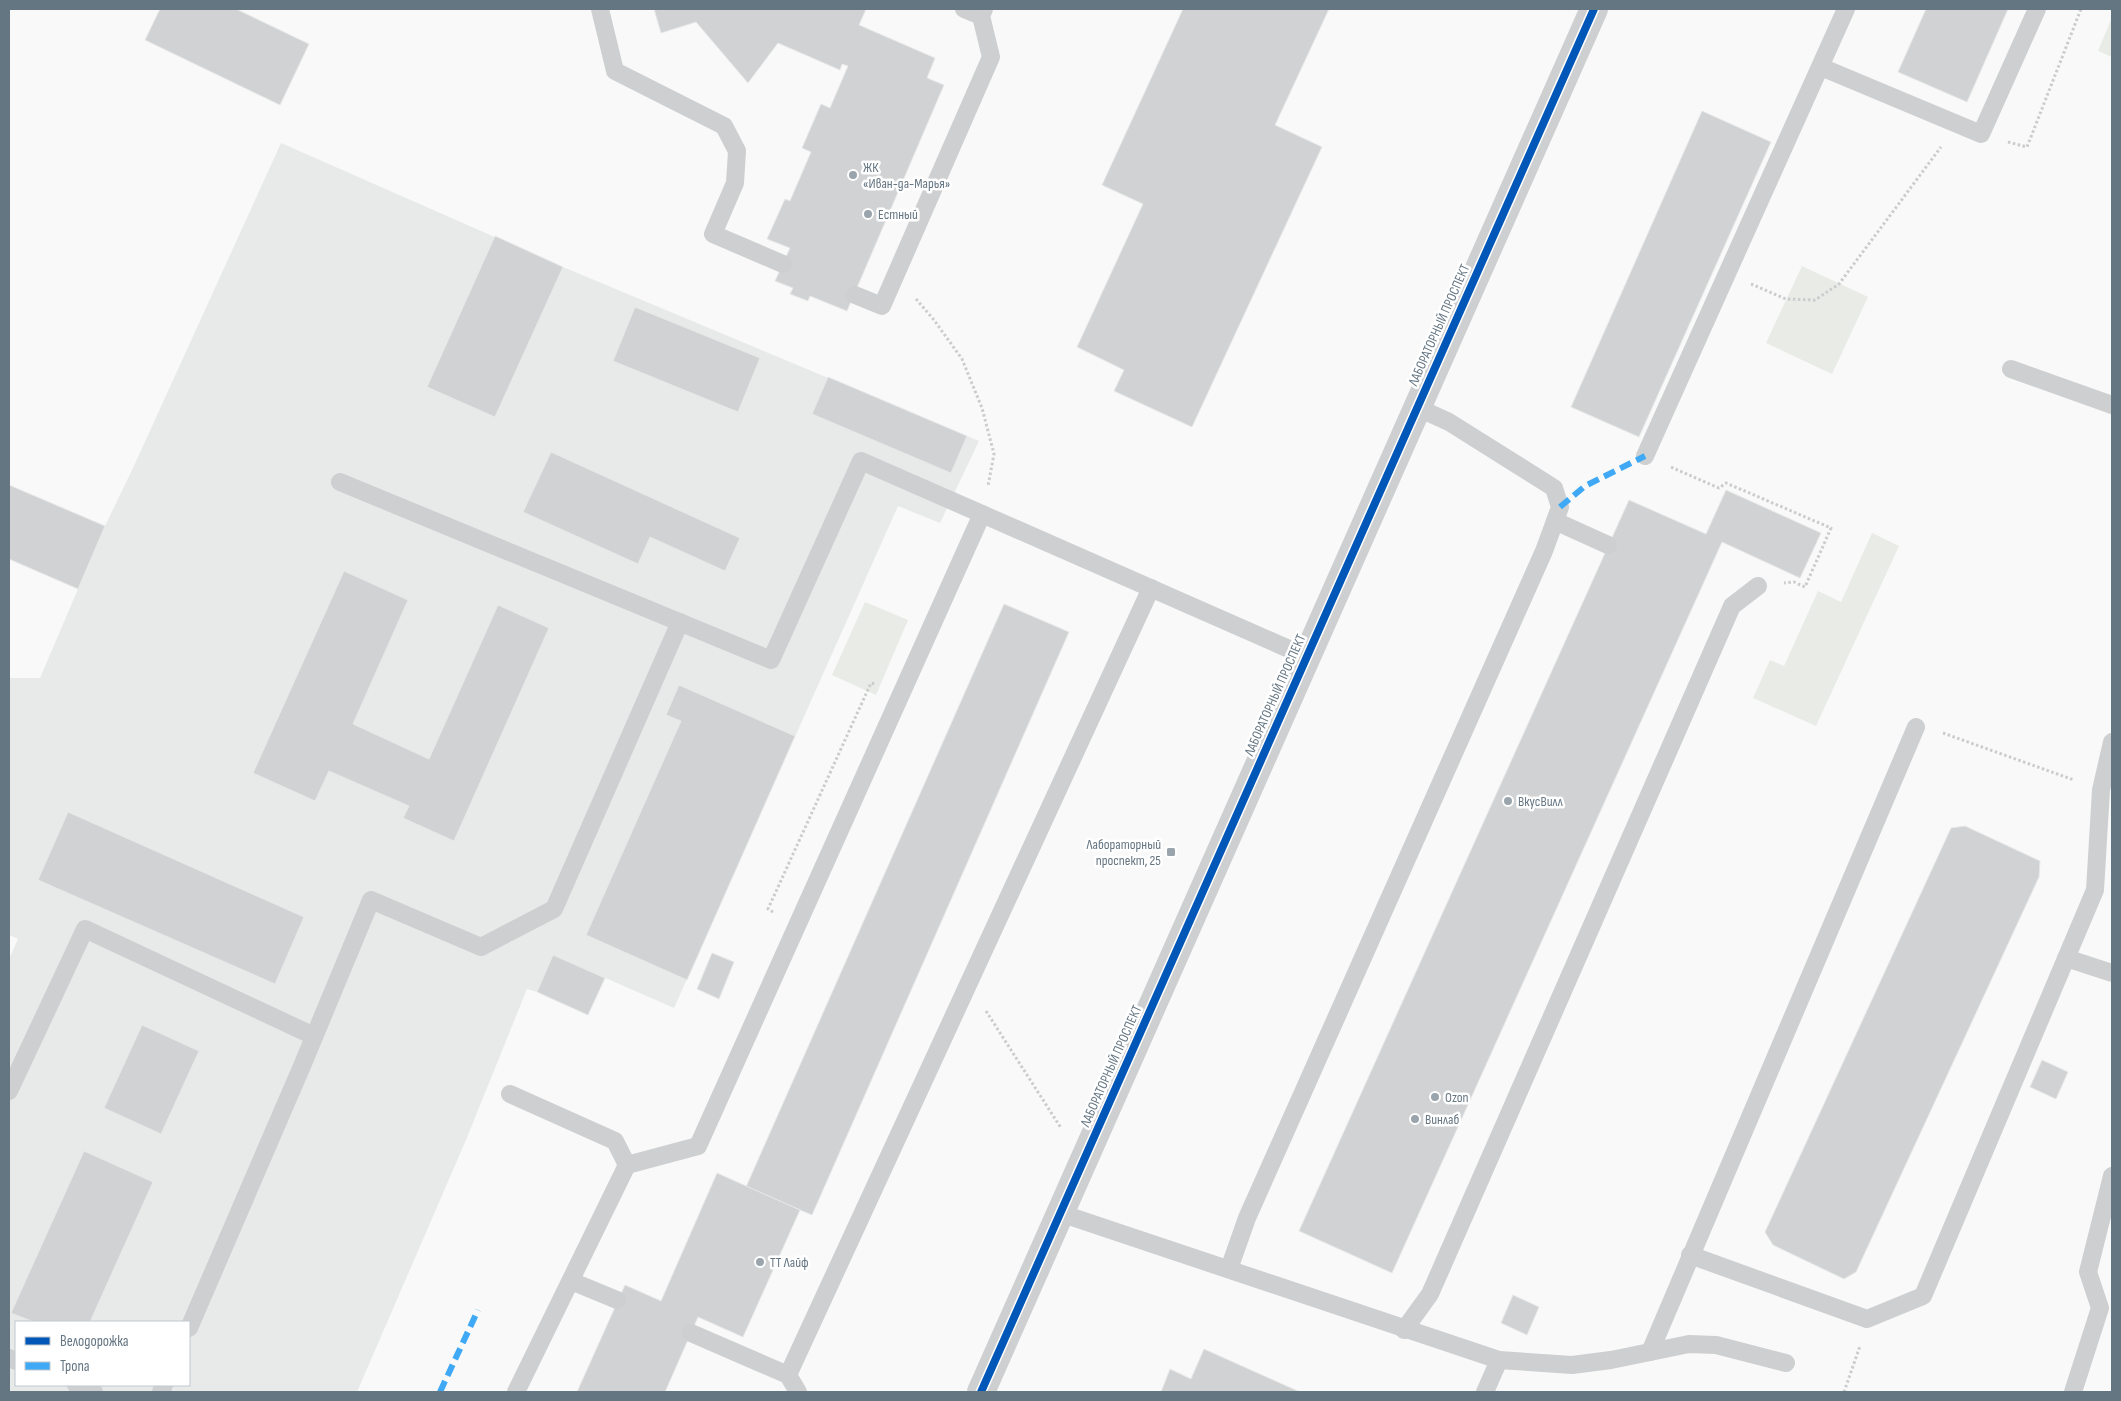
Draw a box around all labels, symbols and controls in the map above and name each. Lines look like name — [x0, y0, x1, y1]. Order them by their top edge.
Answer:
place label: ЖК «Иван-да-Марья» — [863, 159, 950, 192]
marker: ЖК «Иван-да-Марья» — [847, 169, 859, 181]
place label: Естный — [878, 206, 918, 223]
marker: Естный — [862, 208, 874, 220]
street label: ЛАБОРАТОРНЫЙ ПРОСПЕКТ — [1404, 261, 1474, 389]
street label: ЛАБОРАТОРНЫЙ ПРОСПЕКТ — [1240, 631, 1310, 759]
place label: ВкусВилл — [1518, 793, 1563, 810]
marker: ВкусВилл — [1502, 795, 1514, 807]
place label: Лабораторный проспект, 25 — [1085, 836, 1161, 869]
marker: Лабораторный проспект, 25 — [1165, 846, 1177, 858]
street label: ЛАБОРАТОРНЫЙ ПРОСПЕКТ — [1076, 1002, 1146, 1130]
place label: Ozon — [1445, 1089, 1469, 1106]
marker: Ozon — [1429, 1091, 1441, 1103]
place label: Винлаб — [1425, 1111, 1459, 1128]
marker: Винлаб — [1409, 1113, 1421, 1125]
place label: ТТ Лайф — [770, 1254, 809, 1271]
marker: ТТ Лайф — [754, 1256, 766, 1268]
legend — [15, 1321, 190, 1386]
text: Велодорожка — [60, 1332, 129, 1351]
text: Тропа — [60, 1357, 90, 1376]

